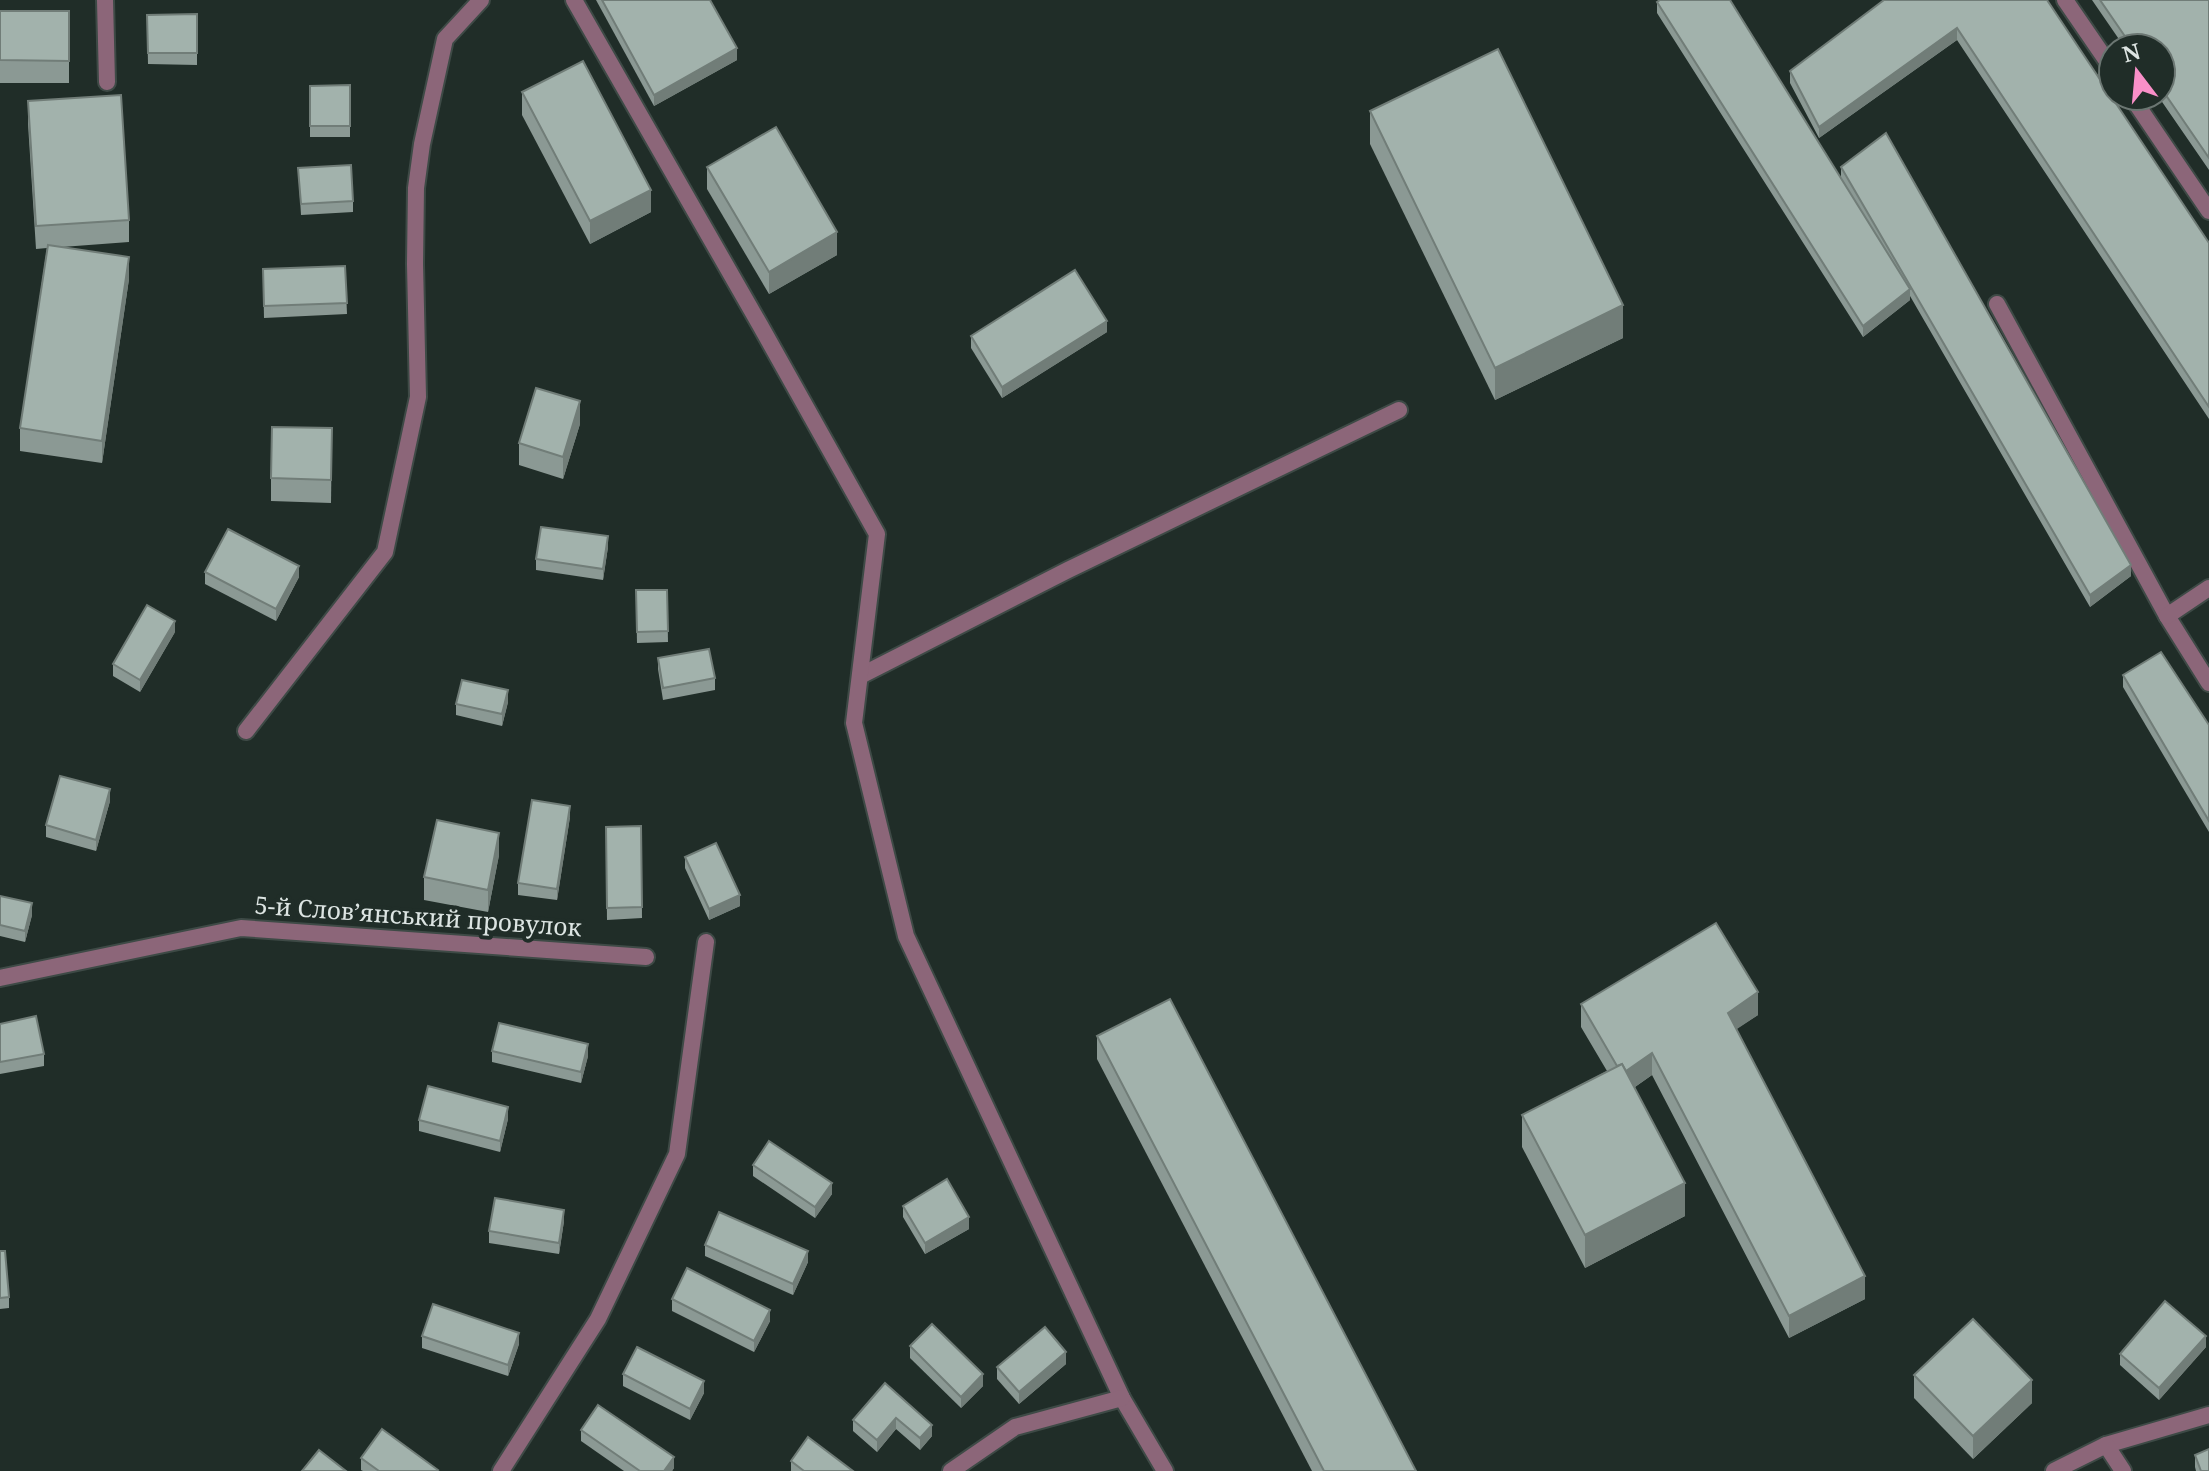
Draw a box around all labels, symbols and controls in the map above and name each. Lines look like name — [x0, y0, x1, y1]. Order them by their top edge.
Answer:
north arrow — [2097, 32, 2177, 112]
text: N — [2119, 35, 2144, 69]
street label: 5-й Слов’янський провулок — [253, 888, 584, 943]

